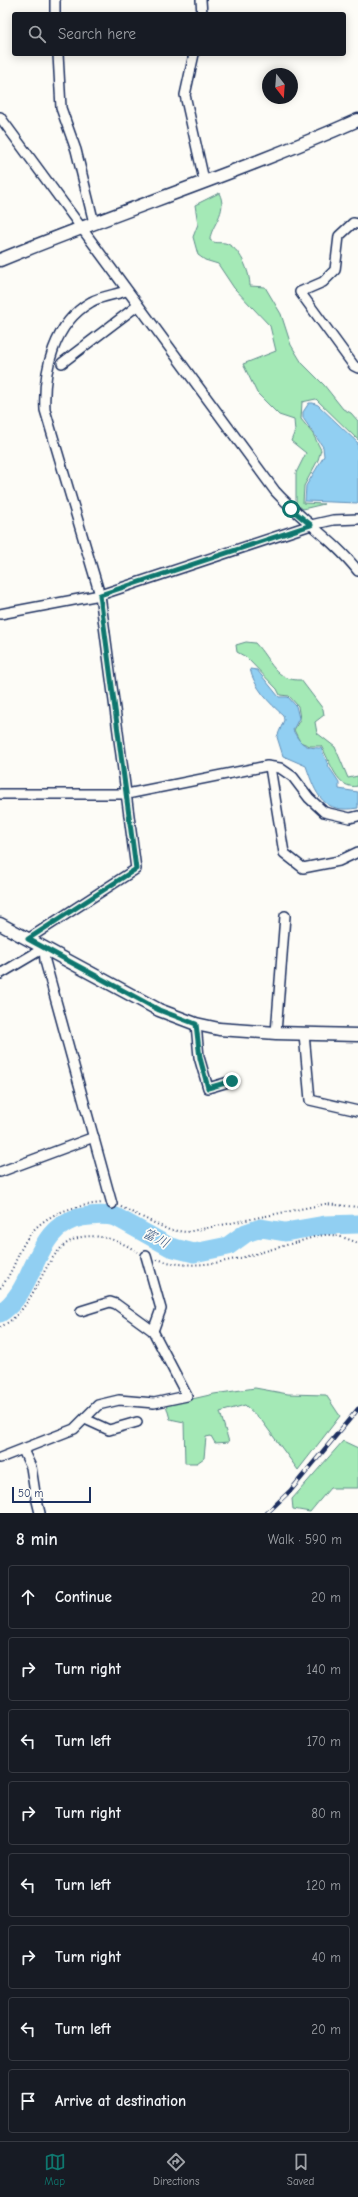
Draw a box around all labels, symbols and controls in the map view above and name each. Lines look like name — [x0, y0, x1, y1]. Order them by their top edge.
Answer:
search box — [12, 12, 346, 56]
icon: search — [26, 23, 48, 45]
text: Search here — [58, 25, 136, 43]
north arrow — [262, 68, 298, 104]
route start — [282, 500, 300, 518]
route end — [223, 1072, 241, 1090]
water label: 富川 — [140, 1224, 172, 1252]
scale bar — [12, 1485, 91, 1504]
text: 50 m — [18, 1487, 43, 1500]
text: 8 min — [16, 1530, 58, 1549]
text: Walk · 590 m — [268, 1532, 342, 1547]
icon: ahead — [17, 1586, 39, 1608]
text: Continue — [55, 1588, 112, 1606]
text: 20 m — [311, 1590, 341, 1605]
icon: right — [17, 1658, 39, 1680]
text: Turn right — [55, 1660, 121, 1678]
text: 140 m — [307, 1662, 341, 1677]
icon: left — [17, 1730, 39, 1752]
text: Turn left — [55, 1732, 111, 1750]
text: 170 m — [307, 1734, 341, 1749]
icon: right — [17, 1802, 39, 1824]
text: Turn right — [55, 1804, 121, 1822]
text: 80 m — [311, 1806, 341, 1821]
icon: left — [17, 1874, 39, 1896]
text: Turn left — [55, 1876, 111, 1894]
text: 120 m — [306, 1878, 341, 1893]
icon: right — [17, 1946, 39, 1968]
text: Turn right — [55, 1948, 121, 1966]
text: 40 m — [312, 1950, 341, 1965]
icon: left — [17, 2018, 39, 2040]
text: Turn left — [55, 2020, 111, 2038]
text: 20 m — [311, 2022, 341, 2037]
icon: arrive — [17, 2090, 39, 2112]
text: Arrive at destination — [55, 2092, 186, 2110]
tab: Map — [44, 2151, 66, 2188]
tab: Directions — [153, 2151, 200, 2188]
tab: Saved — [287, 2151, 314, 2188]

